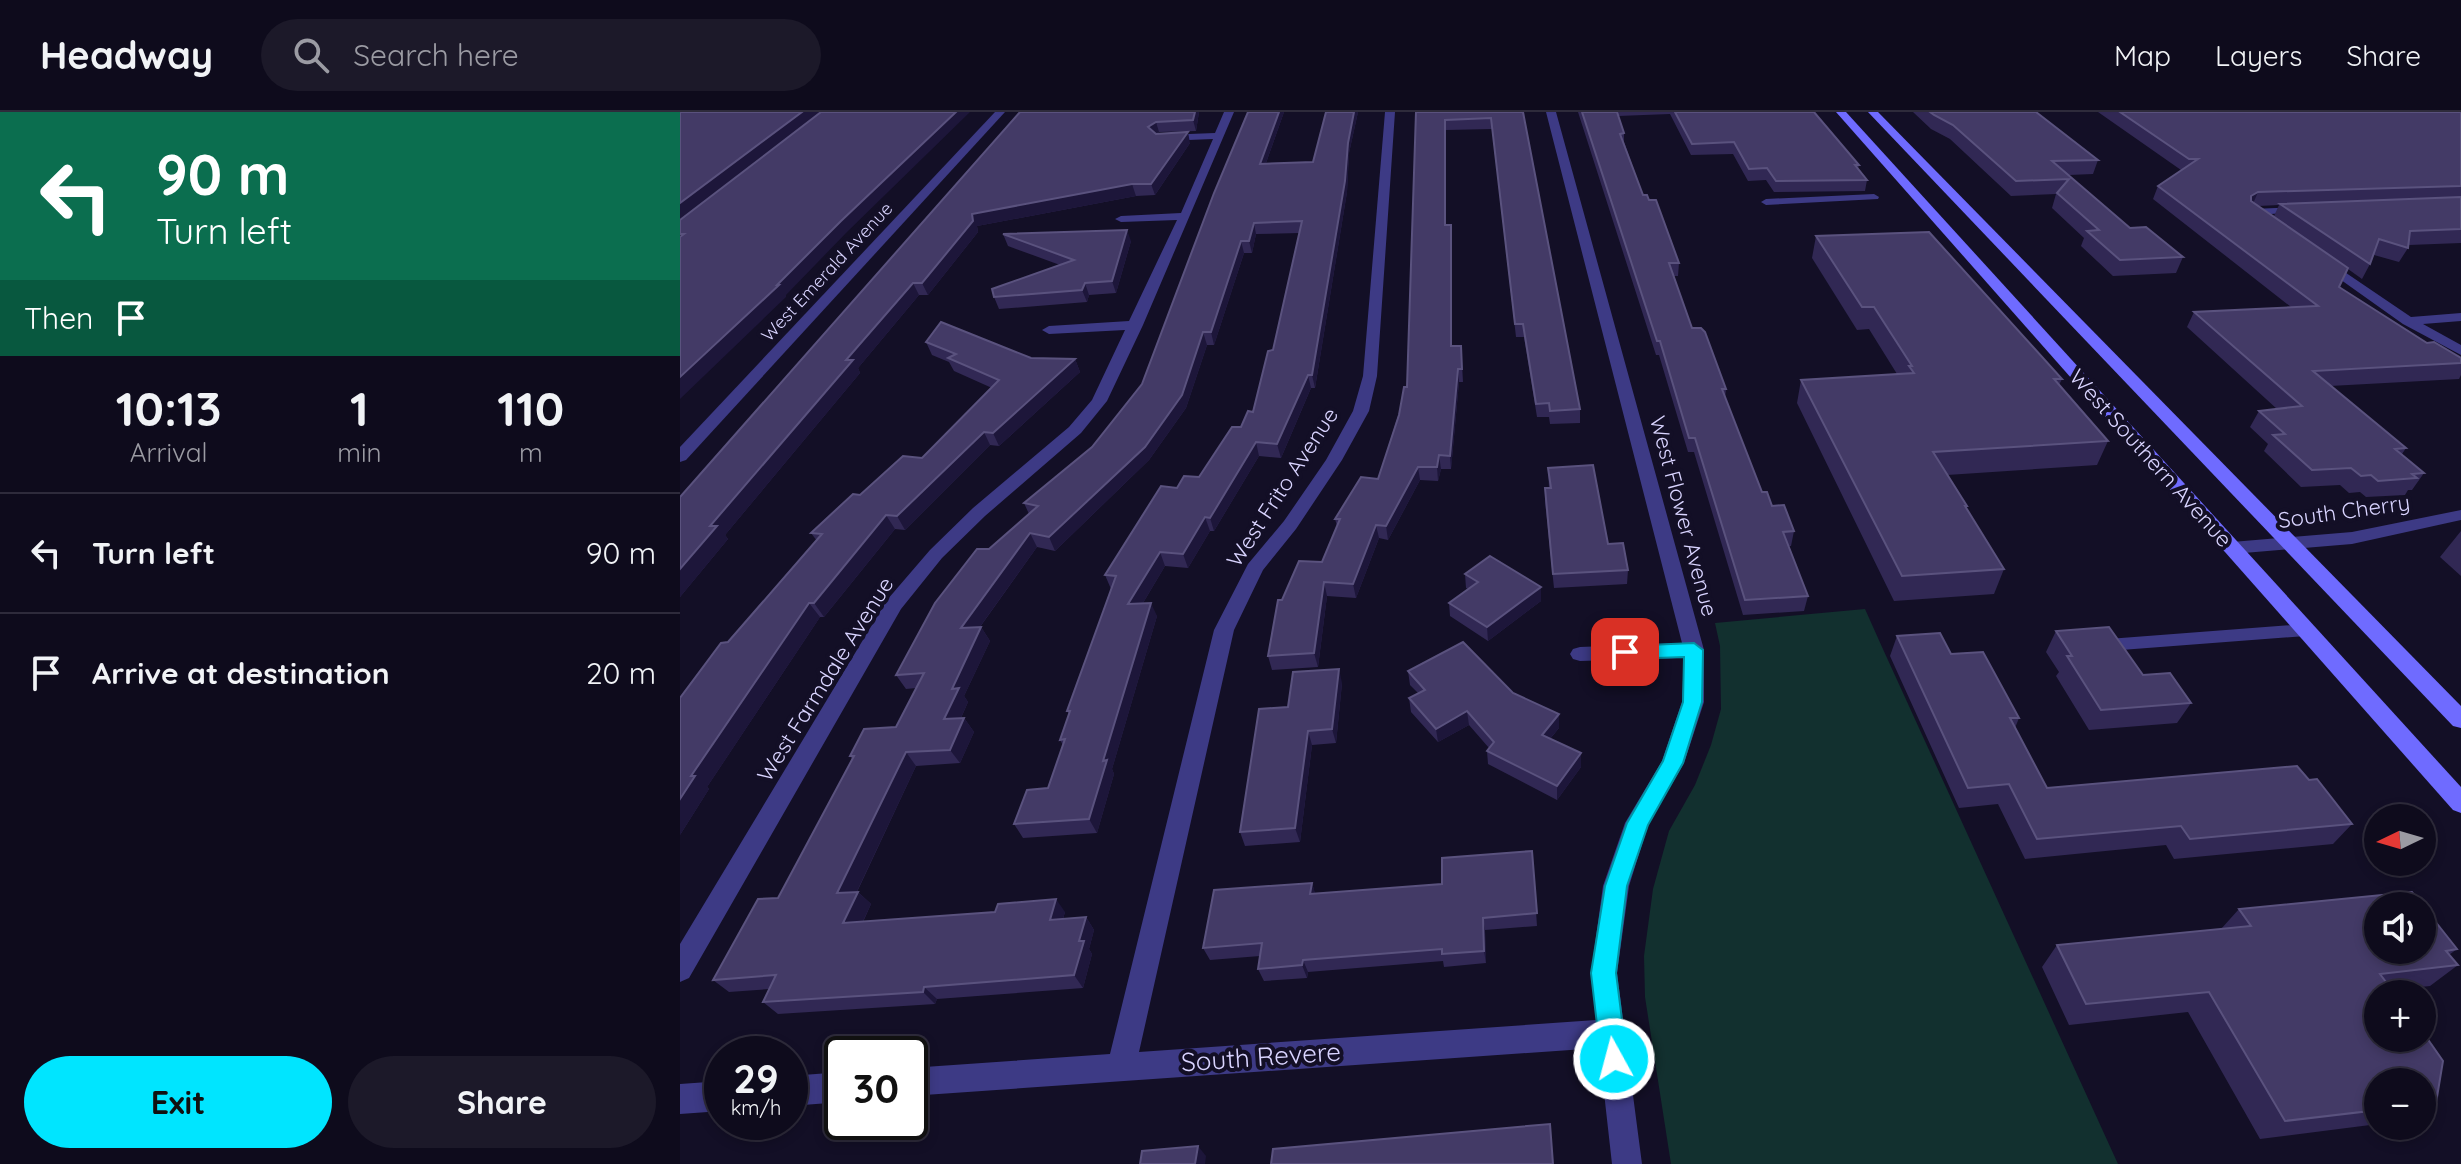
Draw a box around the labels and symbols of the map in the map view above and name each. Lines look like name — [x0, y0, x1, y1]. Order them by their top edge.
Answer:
street label: West Emerald Avenue — [756, 197, 897, 346]
street label: West Southern Avenue — [2064, 363, 2238, 553]
street label: West Frito Avenue — [1220, 402, 1344, 572]
street label: West Flower Avenue — [1644, 413, 1724, 619]
street label: South Cherry — [2276, 488, 2412, 534]
street label: West Farmdale Avenue — [751, 571, 899, 787]
pin — [1591, 618, 1659, 686]
north arrow — [2364, 804, 2436, 876]
position arrow — [1572, 1017, 1656, 1101]
street label: South Revere — [1180, 1034, 1342, 1079]
speed limit sign: 30 — [824, 1036, 928, 1140]

